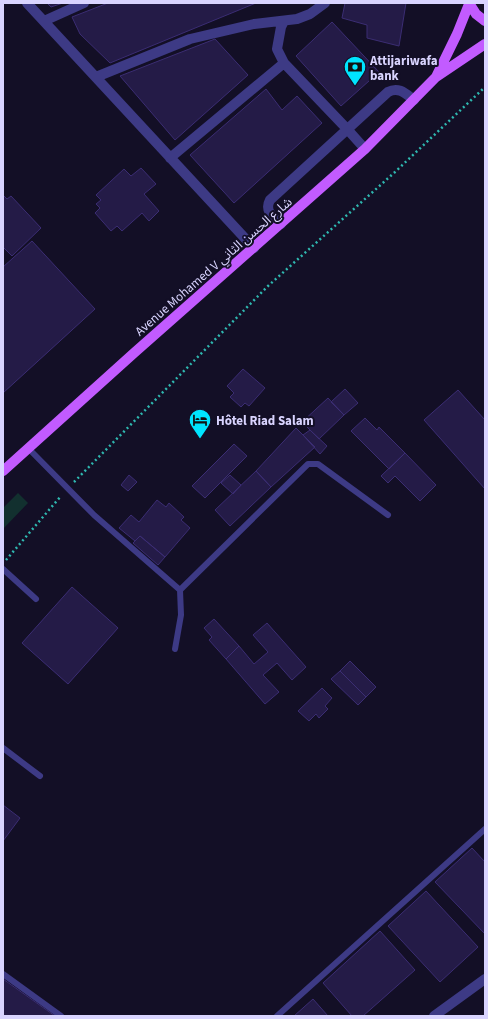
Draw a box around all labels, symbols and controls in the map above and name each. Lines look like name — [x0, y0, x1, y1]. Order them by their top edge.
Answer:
place label: Attijariwafa bank — [369, 52, 438, 85]
bank icon: Attijariwafa bank — [342, 54, 368, 87]
street label: Avenue Mohamed V شارع الحسن الثاني — [131, 193, 297, 341]
hotel icon: Hôtel Riad Salam — [187, 407, 213, 440]
place label: Hôtel Riad Salam — [216, 412, 314, 430]

